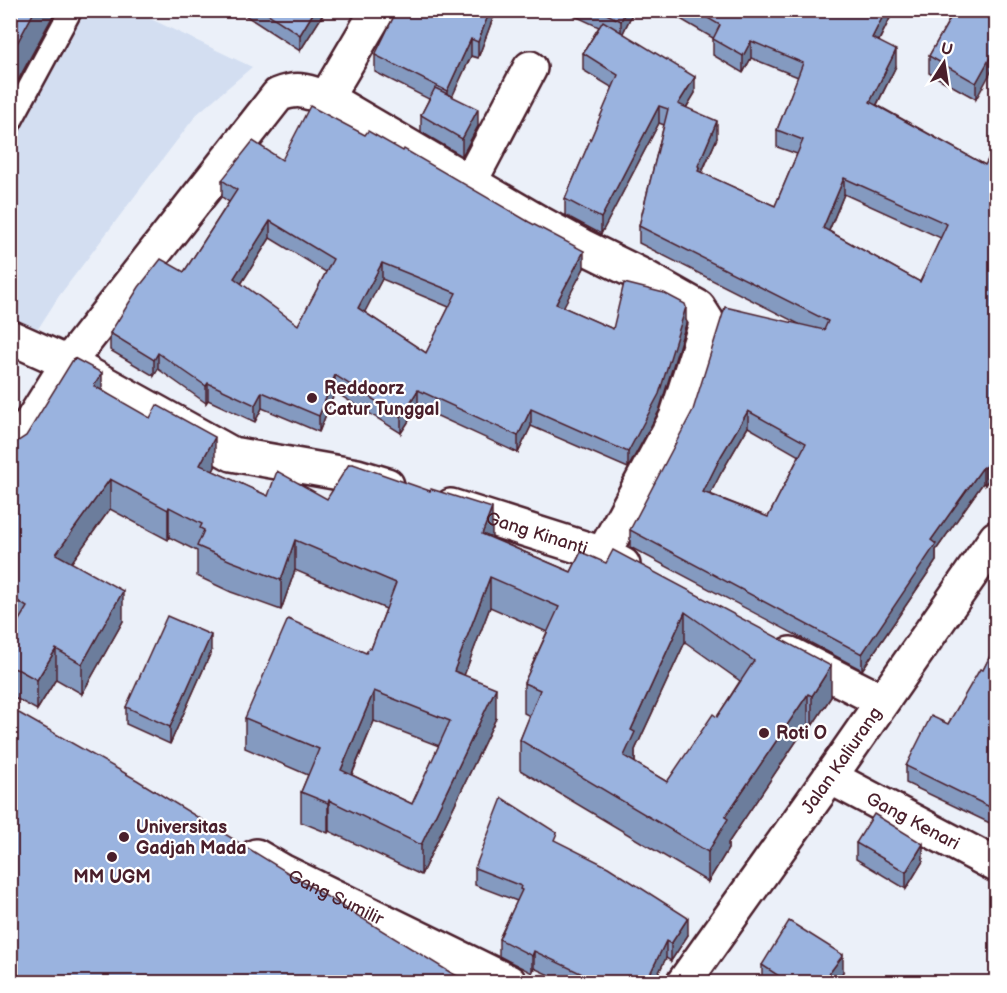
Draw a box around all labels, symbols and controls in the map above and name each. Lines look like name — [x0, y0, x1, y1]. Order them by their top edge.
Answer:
north arrow — [914, 33, 974, 93]
text: U — [939, 39, 954, 60]
place label: Reddoorz Catur Tunggal — [324, 378, 439, 420]
marker: Reddoorz Catur Tunggal — [305, 391, 319, 405]
street label: Gang Kinanti — [483, 507, 590, 559]
street label: Jalan Kaliurang — [797, 703, 886, 818]
place label: Roti O — [776, 723, 827, 744]
marker: Roti O — [757, 726, 771, 740]
street label: Gang Kenari — [863, 788, 963, 854]
place label: Universitas Gadjah Mada — [136, 817, 247, 859]
marker: Universitas Gadjah Mada — [117, 830, 131, 844]
marker: MM UGM — [105, 850, 119, 864]
street label: Gang Sumilir — [285, 865, 387, 930]
place label: MM UGM — [73, 867, 151, 888]

